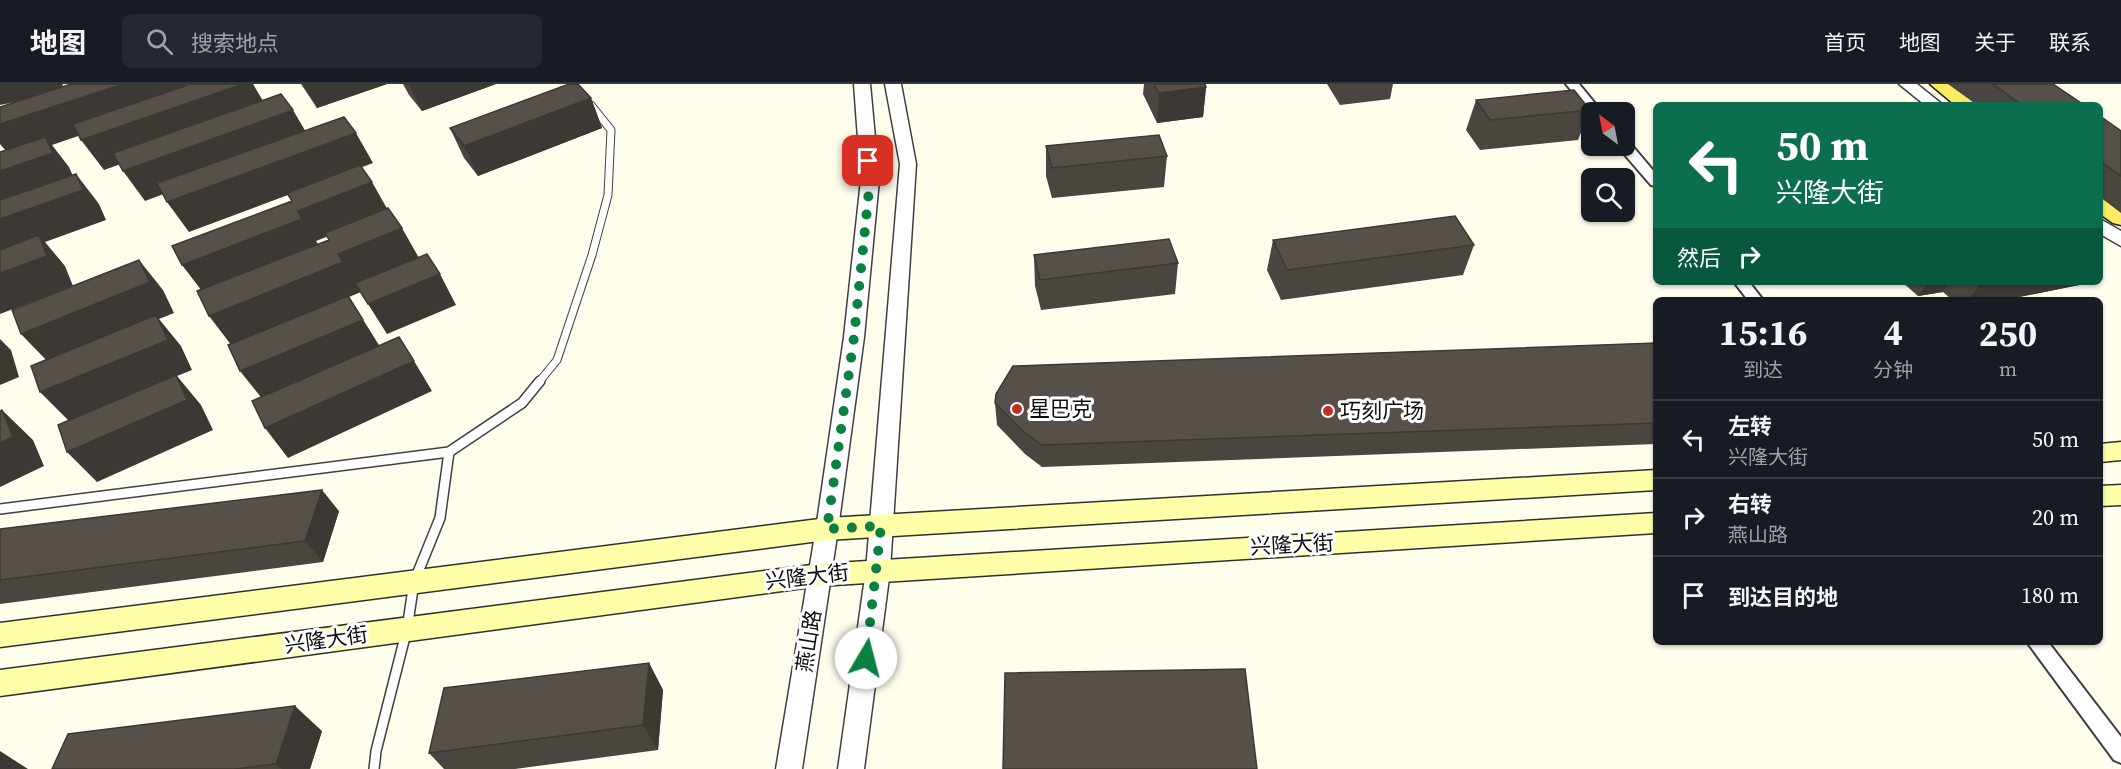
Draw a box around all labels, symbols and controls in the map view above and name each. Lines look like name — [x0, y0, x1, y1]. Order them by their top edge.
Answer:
search box — [122, 14, 542, 68]
text: 地图 — [30, 24, 86, 62]
icon: search — [143, 25, 176, 58]
text: 搜索地点 — [191, 28, 279, 58]
text: 首页 — [1824, 28, 1866, 57]
text: 地图 — [1899, 28, 1941, 57]
text: 关于 — [1974, 28, 2016, 57]
text: 联系 — [2049, 28, 2091, 57]
north arrow — [1581, 102, 1635, 156]
map controls — [1581, 102, 1635, 222]
text: 50 m — [1776, 116, 1869, 174]
icon: left — [1677, 126, 1755, 204]
pin — [842, 135, 893, 186]
icon: arrive — [851, 144, 884, 177]
button: search — [1581, 168, 1635, 222]
text: 兴隆大街 — [1776, 174, 1884, 211]
icon: right — [1733, 240, 1766, 273]
text: 然后 — [1677, 243, 1721, 273]
text: 15:16 — [1719, 308, 1808, 357]
text: 4 — [1883, 308, 1903, 357]
text: 250 — [1979, 309, 2037, 358]
text: m — [1999, 355, 2017, 383]
text: 到达 — [1743, 356, 1783, 384]
text: 分钟 — [1873, 356, 1913, 384]
place label: 星巴克 — [1029, 394, 1092, 423]
place label: 巧刻广场 — [1340, 396, 1424, 425]
marker: 星巴克 — [1010, 402, 1024, 416]
marker: 巧刻广场 — [1321, 404, 1335, 418]
text: 左转 — [1728, 411, 1772, 441]
icon: left — [1677, 423, 1710, 456]
text: 50 m — [2032, 424, 2079, 454]
text: 兴隆大街 — [1728, 443, 1808, 471]
text: 右转 — [1728, 489, 1772, 519]
icon: right — [1677, 501, 1710, 534]
text: 20 m — [2032, 502, 2079, 532]
text: 燕山路 — [1728, 521, 1788, 549]
street label: 兴隆大街 — [1249, 528, 1335, 561]
street label: 兴隆大街 — [763, 557, 850, 596]
icon: arrive — [1677, 579, 1710, 612]
text: 180 m — [2021, 580, 2079, 610]
text: 到达目的地 — [1728, 582, 1838, 612]
street label: 燕山路 — [789, 608, 828, 674]
street label: 兴隆大街 — [282, 619, 370, 660]
position arrow — [834, 626, 898, 690]

